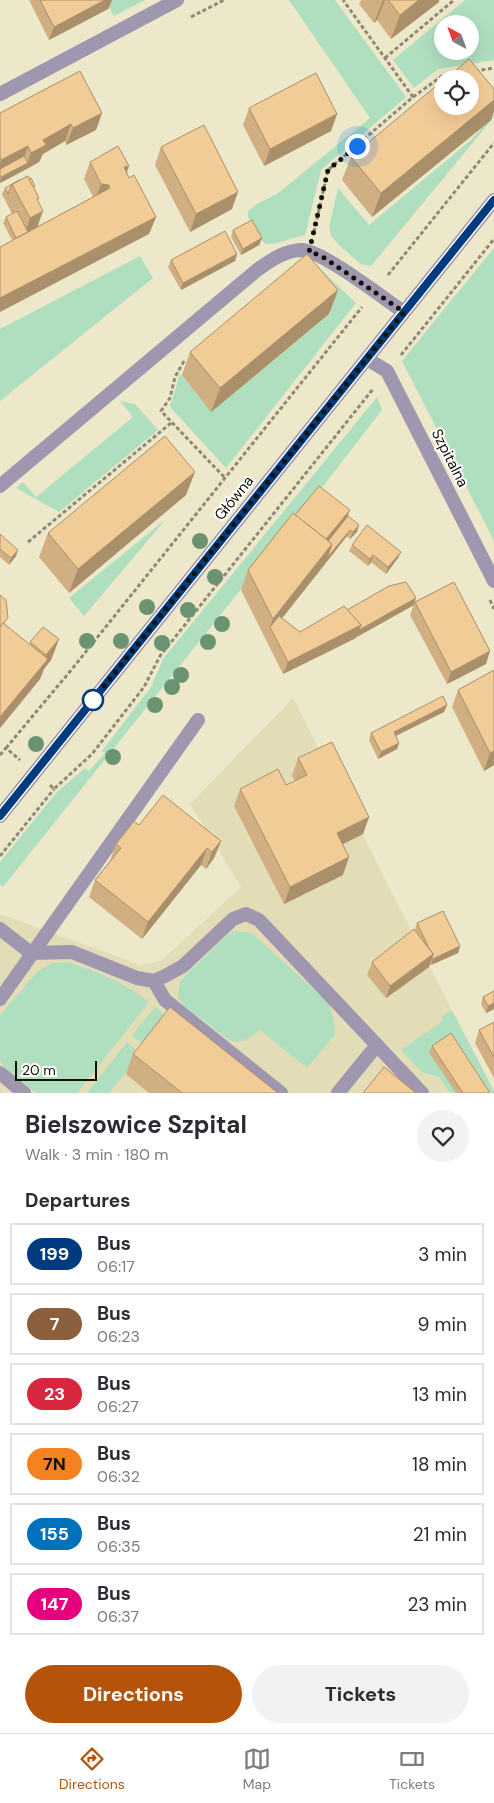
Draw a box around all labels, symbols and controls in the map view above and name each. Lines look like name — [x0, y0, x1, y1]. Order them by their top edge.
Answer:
north arrow — [434, 15, 479, 60]
map controls — [434, 15, 479, 115]
button: locate — [434, 70, 479, 115]
your location — [345, 134, 370, 159]
street label: Szpitalna — [427, 426, 473, 490]
street label: Główna — [210, 472, 258, 524]
unlabelled marker — [82, 689, 104, 711]
scale bar — [15, 1058, 98, 1081]
text: 20 m — [22, 1061, 56, 1079]
text: Bielszowice Szpital — [25, 1109, 247, 1140]
button: heart — [417, 1110, 469, 1162]
text: Walk · 3 min · 180 m — [25, 1144, 169, 1165]
text: Departures — [25, 1188, 130, 1213]
text: Bus — [97, 1231, 131, 1256]
text: 199 — [40, 1242, 69, 1266]
text: 3 min — [418, 1242, 467, 1267]
text: 06:17 — [97, 1256, 135, 1277]
text: Bus — [97, 1301, 131, 1326]
text: 7 — [50, 1312, 59, 1336]
text: 9 min — [418, 1312, 467, 1337]
text: 06:23 — [97, 1326, 140, 1347]
text: Bus — [97, 1371, 131, 1396]
text: 23 — [44, 1382, 65, 1406]
text: 13 min — [412, 1382, 467, 1407]
text: 06:27 — [97, 1396, 139, 1417]
text: Bus — [97, 1441, 131, 1466]
text: 7N — [43, 1452, 66, 1476]
text: 18 min — [412, 1452, 467, 1477]
text: 06:32 — [97, 1466, 140, 1487]
text: Bus — [97, 1511, 131, 1536]
text: 155 — [40, 1522, 69, 1546]
text: 21 min — [413, 1522, 467, 1547]
text: 06:35 — [97, 1536, 140, 1557]
text: Bus — [97, 1581, 131, 1606]
text: 147 — [41, 1592, 68, 1616]
text: 23 min — [407, 1592, 467, 1617]
text: 06:37 — [97, 1606, 139, 1627]
button: Directions — [25, 1665, 242, 1723]
button: Tickets — [252, 1665, 469, 1723]
tab: Directions — [59, 1745, 125, 1793]
tab: Map — [243, 1745, 271, 1793]
tab: Tickets — [389, 1745, 435, 1793]

